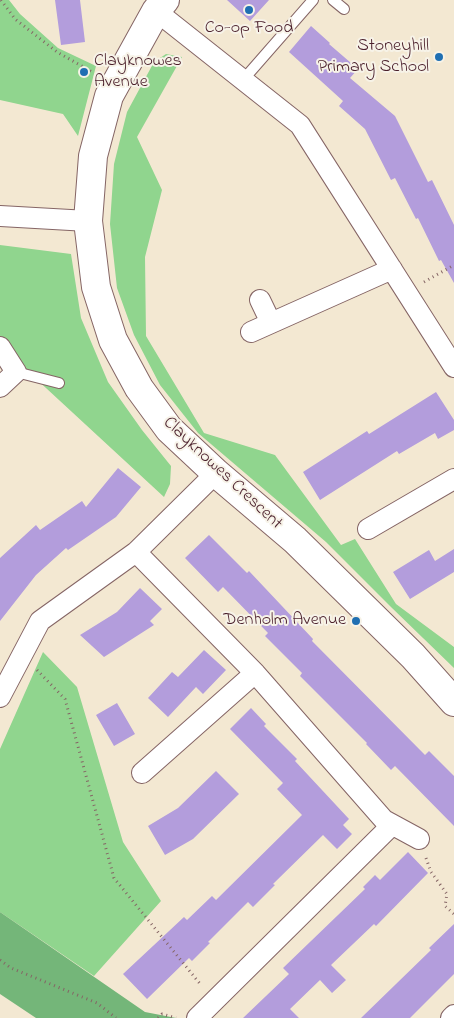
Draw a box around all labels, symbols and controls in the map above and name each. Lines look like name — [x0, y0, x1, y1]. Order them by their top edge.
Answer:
marker: Co-op Food — [243, 4, 255, 16]
place label: Co-op Food — [205, 18, 293, 40]
place label: Stoneyhill Primary School — [318, 36, 429, 78]
place label: Clayknowes Avenue — [94, 51, 182, 94]
marker: Stoneyhill Primary School — [433, 51, 445, 63]
marker: Clayknowes Avenue — [78, 66, 90, 78]
street label: Clayknowes Crescent — [158, 413, 286, 535]
place label: Denholm Avenue — [223, 610, 346, 632]
marker: Denholm Avenue — [350, 615, 362, 627]

